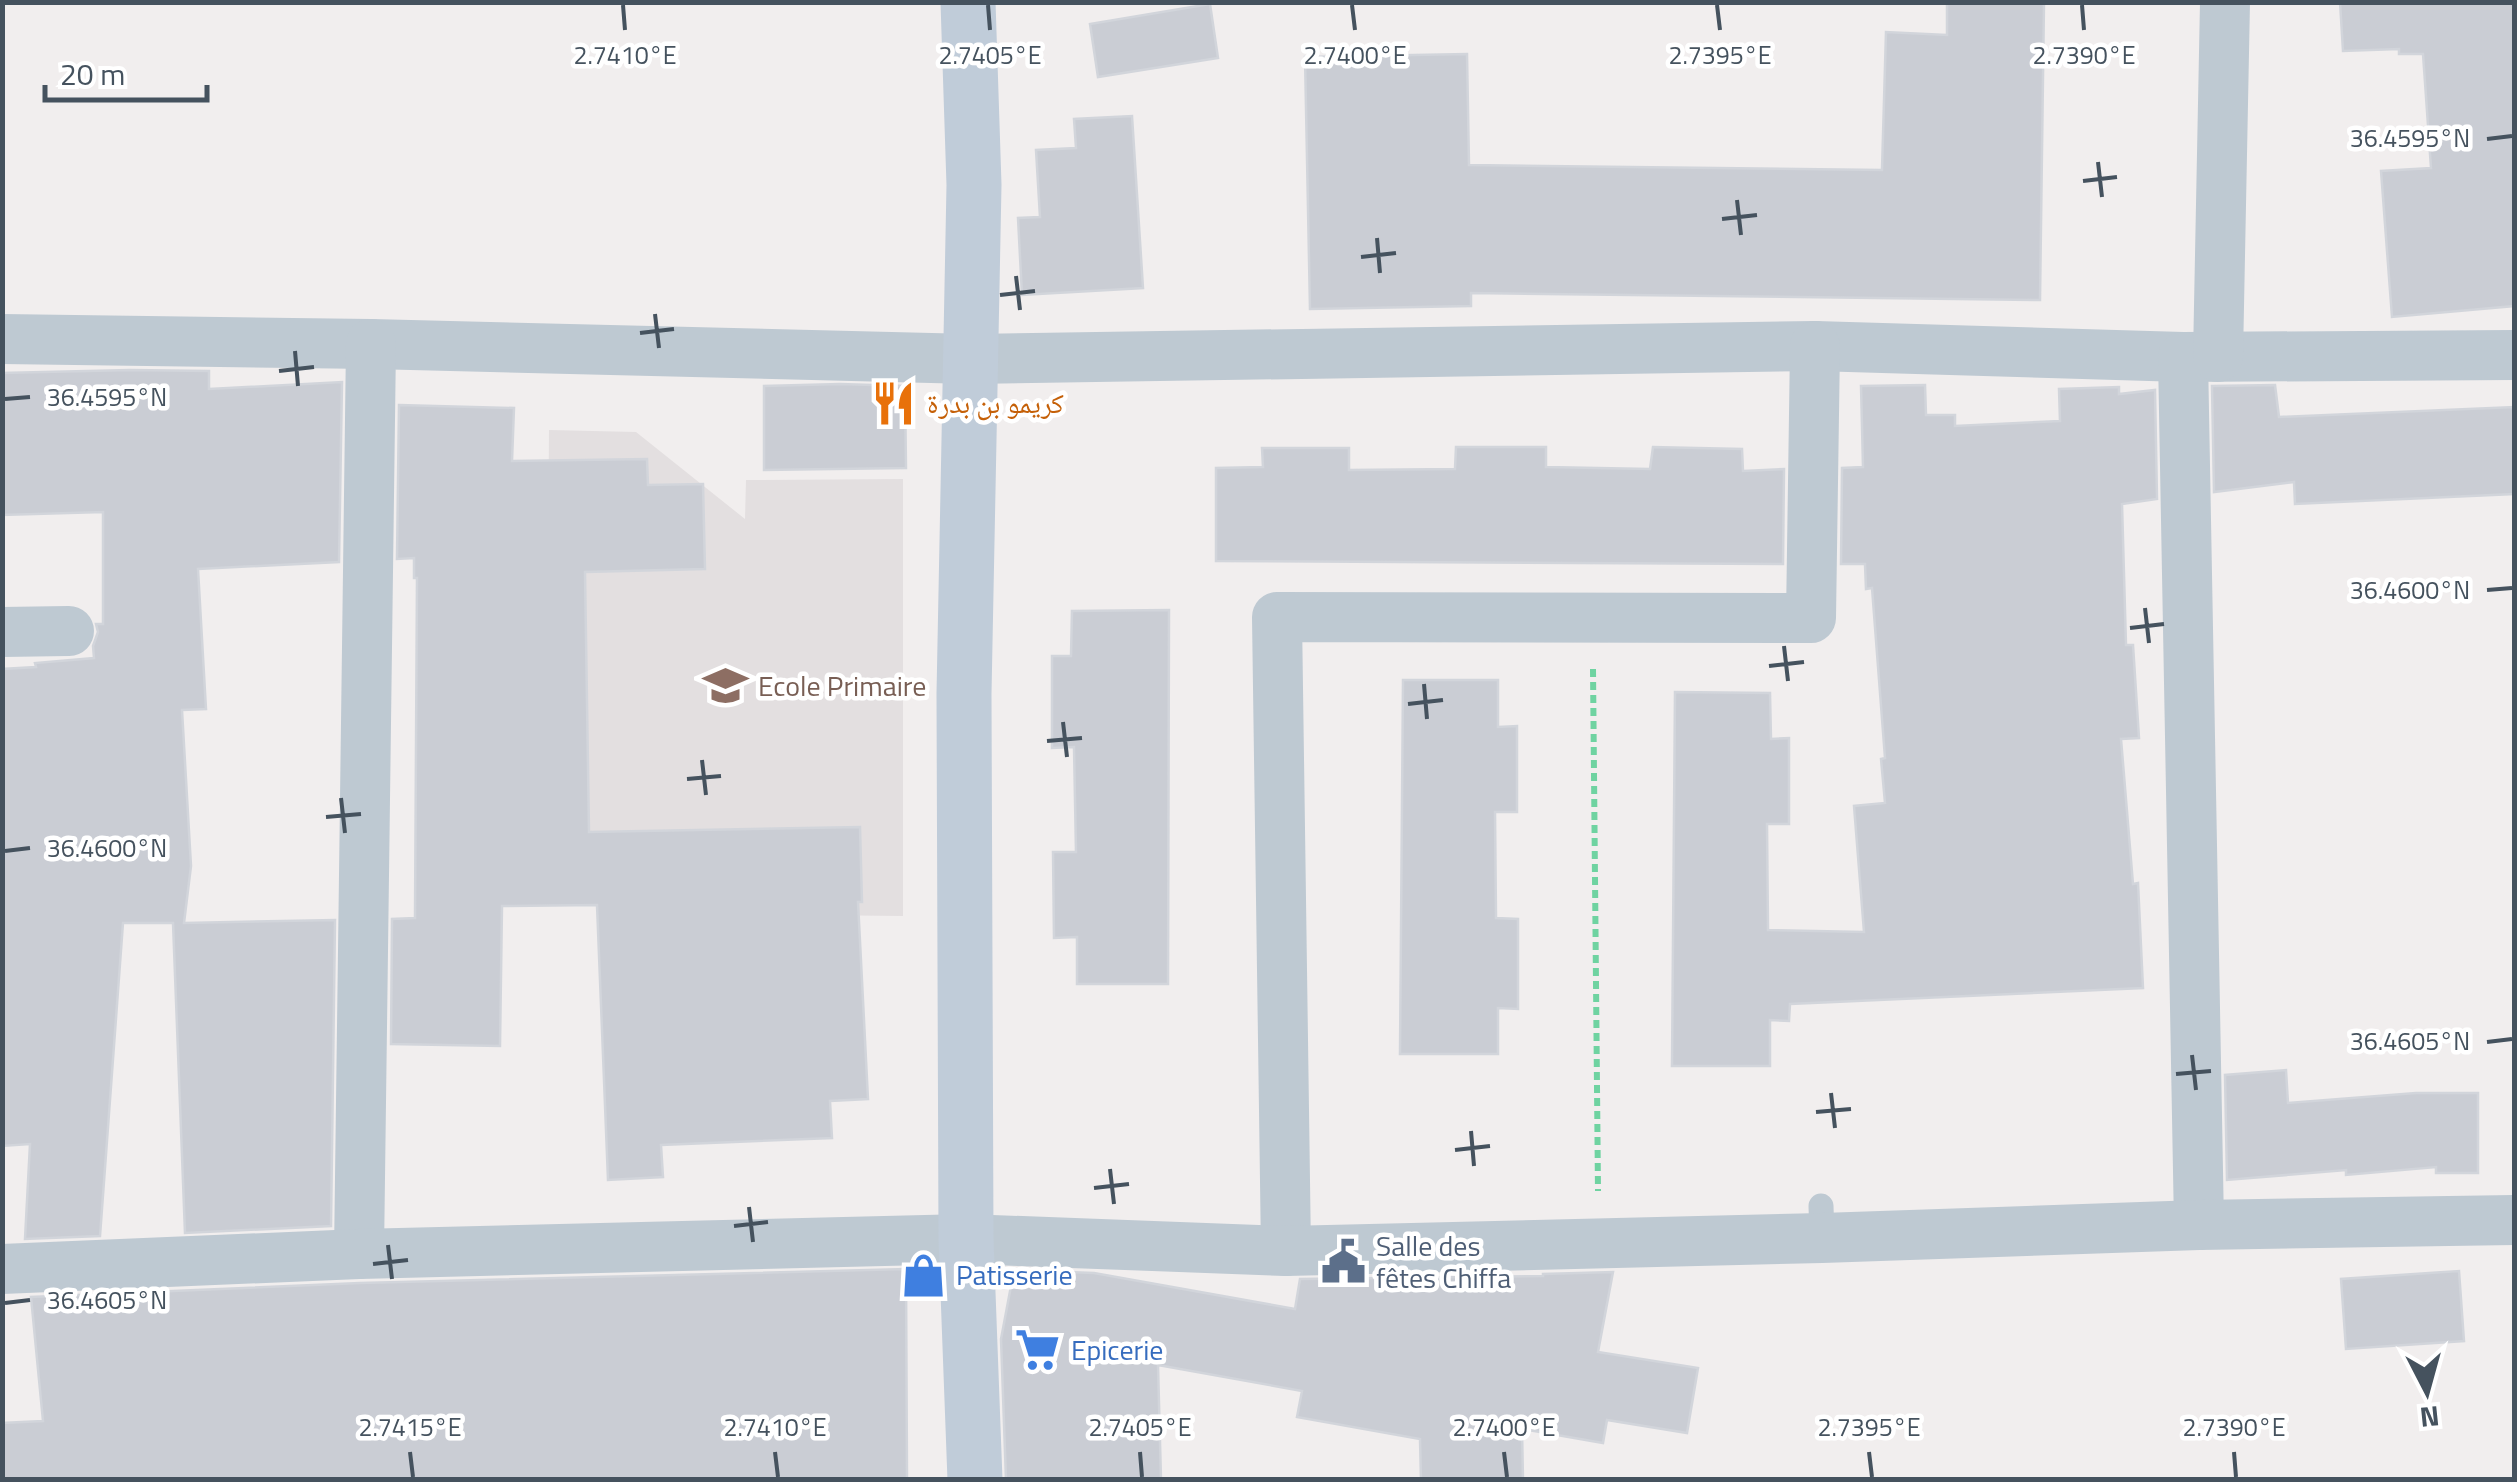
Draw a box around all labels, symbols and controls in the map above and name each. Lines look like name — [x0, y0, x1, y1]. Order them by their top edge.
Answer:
text: 2.7410°E — [573, 36, 677, 74]
text: 2.7405°E — [938, 36, 1042, 74]
text: 2.7400°E — [1303, 36, 1407, 74]
text: 2.7395°E — [1668, 36, 1772, 74]
text: 2.7390°E — [2032, 36, 2136, 74]
scale bar — [45, 40, 208, 102]
text: 20 m — [60, 51, 125, 97]
text: 36.4595°N — [2350, 119, 2470, 157]
text: 36.4595°N — [47, 378, 167, 416]
restaurant icon: كريمو بن بدرة — [870, 379, 918, 427]
place label: كريمو بن بدرة — [927, 381, 1064, 424]
text: 36.4600°N — [2350, 571, 2470, 609]
school or university icon: Ecole Primaire — [701, 662, 749, 710]
place label: Ecole Primaire — [758, 664, 926, 707]
text: 36.4600°N — [47, 829, 167, 867]
text: 36.4605°N — [2350, 1022, 2470, 1060]
place label: Salle des fêtes Chiffa — [1376, 1224, 1511, 1299]
public building icon: Salle des fêtes Chiffa — [1319, 1238, 1367, 1286]
shop icon: Patisserie — [899, 1251, 947, 1299]
place label: Patisserie — [956, 1253, 1073, 1296]
text: 36.4605°N — [47, 1281, 167, 1319]
supermarket icon: Epicerie — [1014, 1326, 1062, 1374]
place label: Epicerie — [1071, 1328, 1164, 1371]
north arrow — [2377, 1342, 2477, 1442]
text: N — [2418, 1395, 2442, 1440]
text: 2.7415°E — [358, 1408, 462, 1446]
text: 2.7410°E — [723, 1408, 827, 1446]
text: 2.7405°E — [1088, 1408, 1192, 1446]
text: 2.7400°E — [1452, 1408, 1556, 1446]
text: 2.7395°E — [1817, 1408, 1921, 1446]
text: 2.7390°E — [2182, 1408, 2286, 1446]

